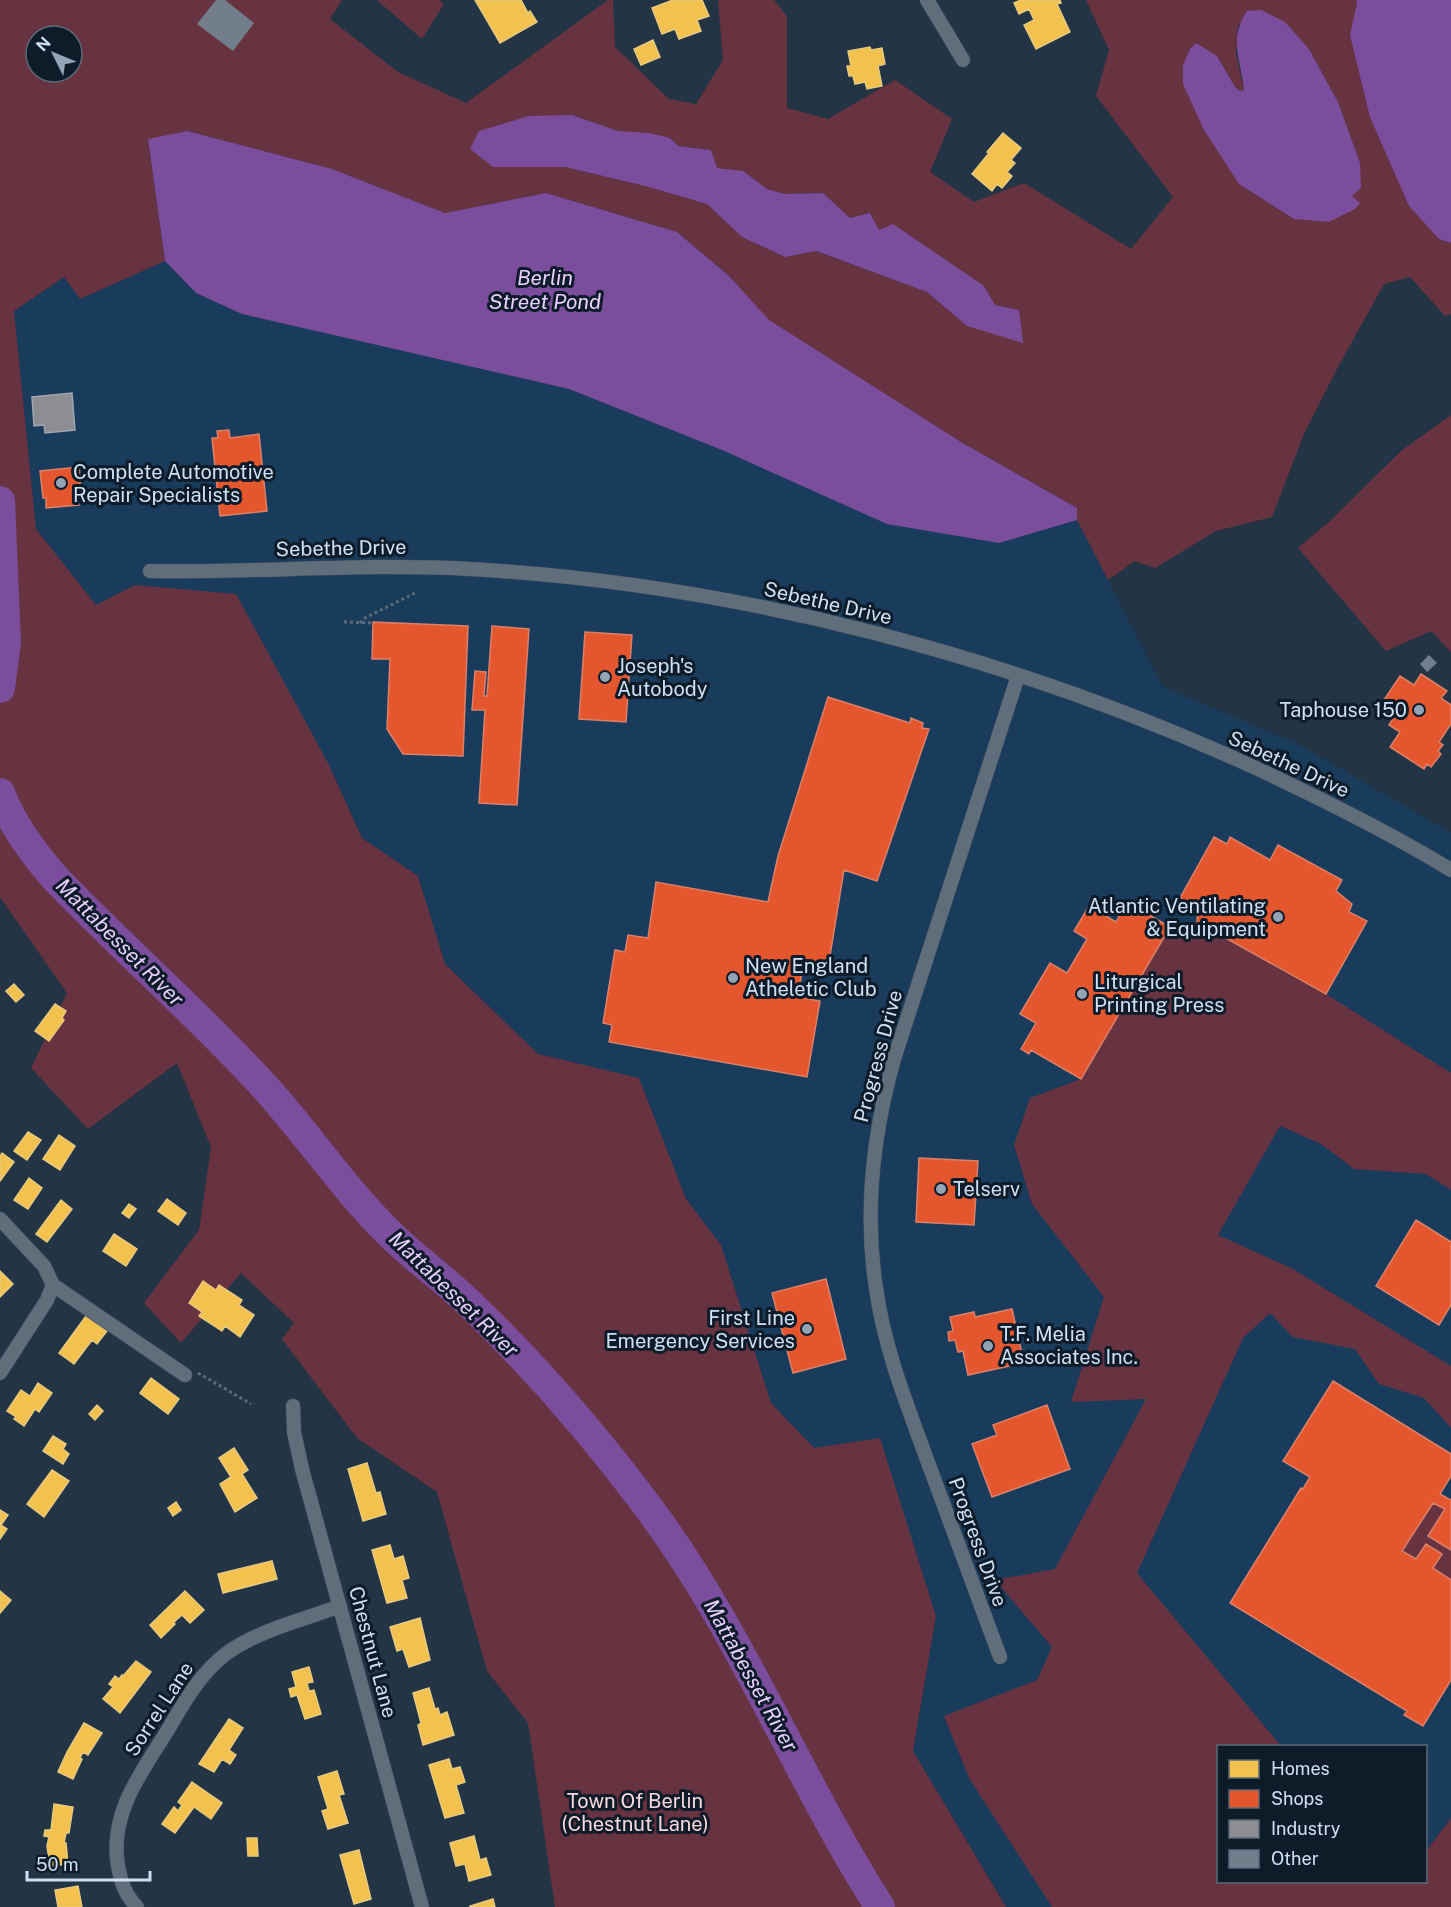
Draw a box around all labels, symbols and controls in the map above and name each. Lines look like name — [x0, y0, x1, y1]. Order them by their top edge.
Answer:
north arrow — [24, 24, 84, 84]
text: N — [32, 33, 55, 55]
water label: Berlin Street Pond — [489, 265, 601, 314]
place label: Complete Automotive Repair Specialists — [73, 460, 274, 507]
marker: Complete Automotive Repair Specialists — [54, 476, 68, 490]
street label: Sebethe Drive — [275, 535, 407, 561]
street label: Sebethe Drive — [762, 577, 894, 629]
place label: Joseph's Autobody — [617, 654, 708, 701]
marker: Joseph's Autobody — [598, 670, 612, 684]
place label: Taphouse 150 — [1280, 698, 1407, 722]
marker: Taphouse 150 — [1412, 703, 1426, 717]
street label: Sebethe Drive — [1225, 725, 1353, 803]
water label: Mattabesset River — [51, 873, 190, 1012]
place label: Atlantic Ventilating & Equipment — [1088, 894, 1266, 941]
marker: Atlantic Ventilating & Equipment — [1271, 910, 1285, 924]
place label: New England Atheletic Club — [745, 954, 877, 1001]
place label: Liturgical Printing Press — [1094, 970, 1224, 1017]
marker: New England Atheletic Club — [726, 971, 740, 985]
street label: Progress Drive — [849, 987, 907, 1125]
marker: Liturgical Printing Press — [1075, 987, 1089, 1001]
place label: Telserv — [953, 1177, 1020, 1201]
marker: Telserv — [934, 1182, 948, 1196]
water label: Mattabesset River — [384, 1226, 525, 1363]
place label: First Line Emergency Services — [605, 1306, 795, 1353]
marker: First Line Emergency Services — [800, 1322, 814, 1336]
place label: T.F. Melia Associates Inc. — [1000, 1322, 1138, 1369]
marker: T.F. Melia Associates Inc. — [981, 1339, 995, 1353]
street label: Progress Drive — [943, 1474, 1013, 1610]
street label: Chestnut Lane — [344, 1584, 402, 1720]
water label: Mattabesset River — [699, 1594, 804, 1756]
street label: Sorrel Lane — [120, 1657, 198, 1761]
legend — [1217, 1745, 1427, 1883]
text: Homes — [1271, 1758, 1330, 1779]
text: Shops — [1271, 1788, 1323, 1809]
park label: Town Of Berlin (Chestnut Lane) — [561, 1789, 709, 1836]
text: Industry — [1271, 1818, 1341, 1839]
scale bar — [27, 1844, 150, 1882]
text: Other — [1271, 1848, 1319, 1869]
text: 50 m — [36, 1854, 79, 1875]

